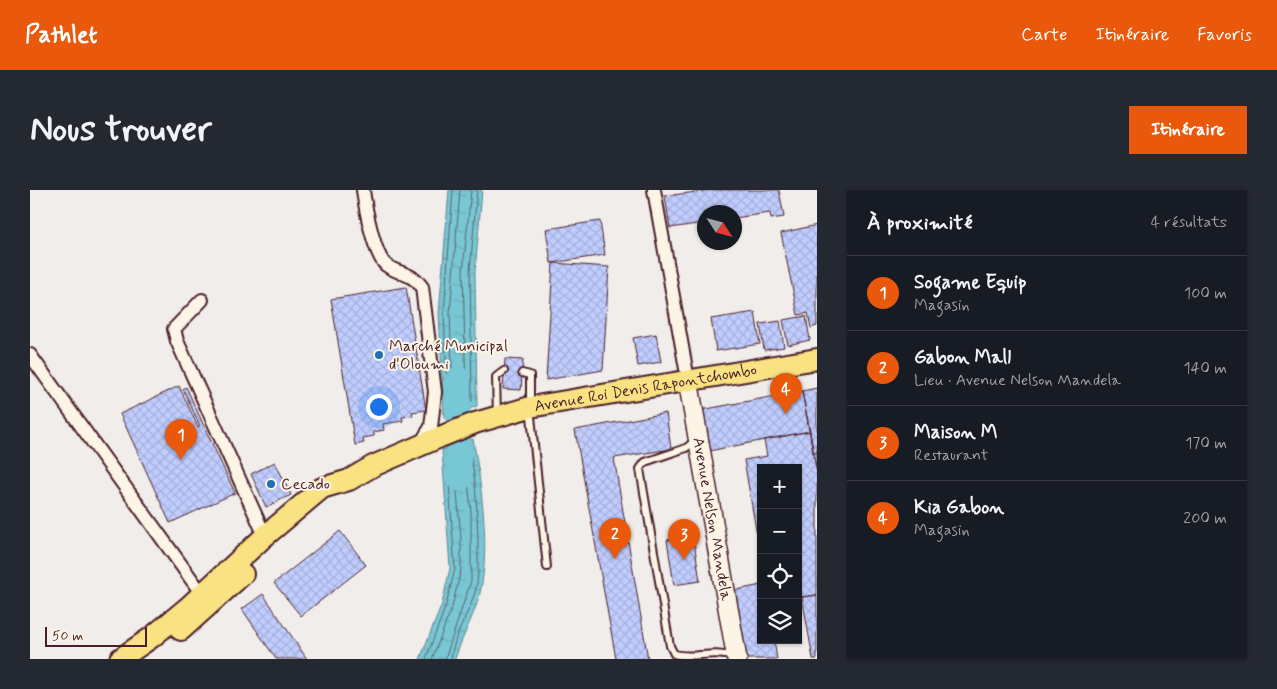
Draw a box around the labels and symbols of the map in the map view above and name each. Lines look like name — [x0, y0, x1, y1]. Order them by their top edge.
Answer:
north arrow — [697, 205, 742, 250]
place label: Marché Municipal d'Oloumi — [389, 336, 508, 375]
marker: Marché Municipal d'Oloumi — [373, 349, 385, 361]
street label: Avenue Roi Denis Rapontchombo — [533, 359, 758, 417]
pin: 4 — [770, 373, 802, 414]
your location — [366, 394, 392, 420]
pin: 1 — [165, 419, 197, 460]
street label: Avenue Nelson Mandela — [688, 436, 737, 602]
place label: Cecado — [281, 474, 330, 495]
marker: Cecado — [265, 478, 277, 490]
pin: 2 — [599, 518, 631, 559]
pin: 3 — [668, 519, 700, 560]
scale bar — [45, 624, 148, 647]

